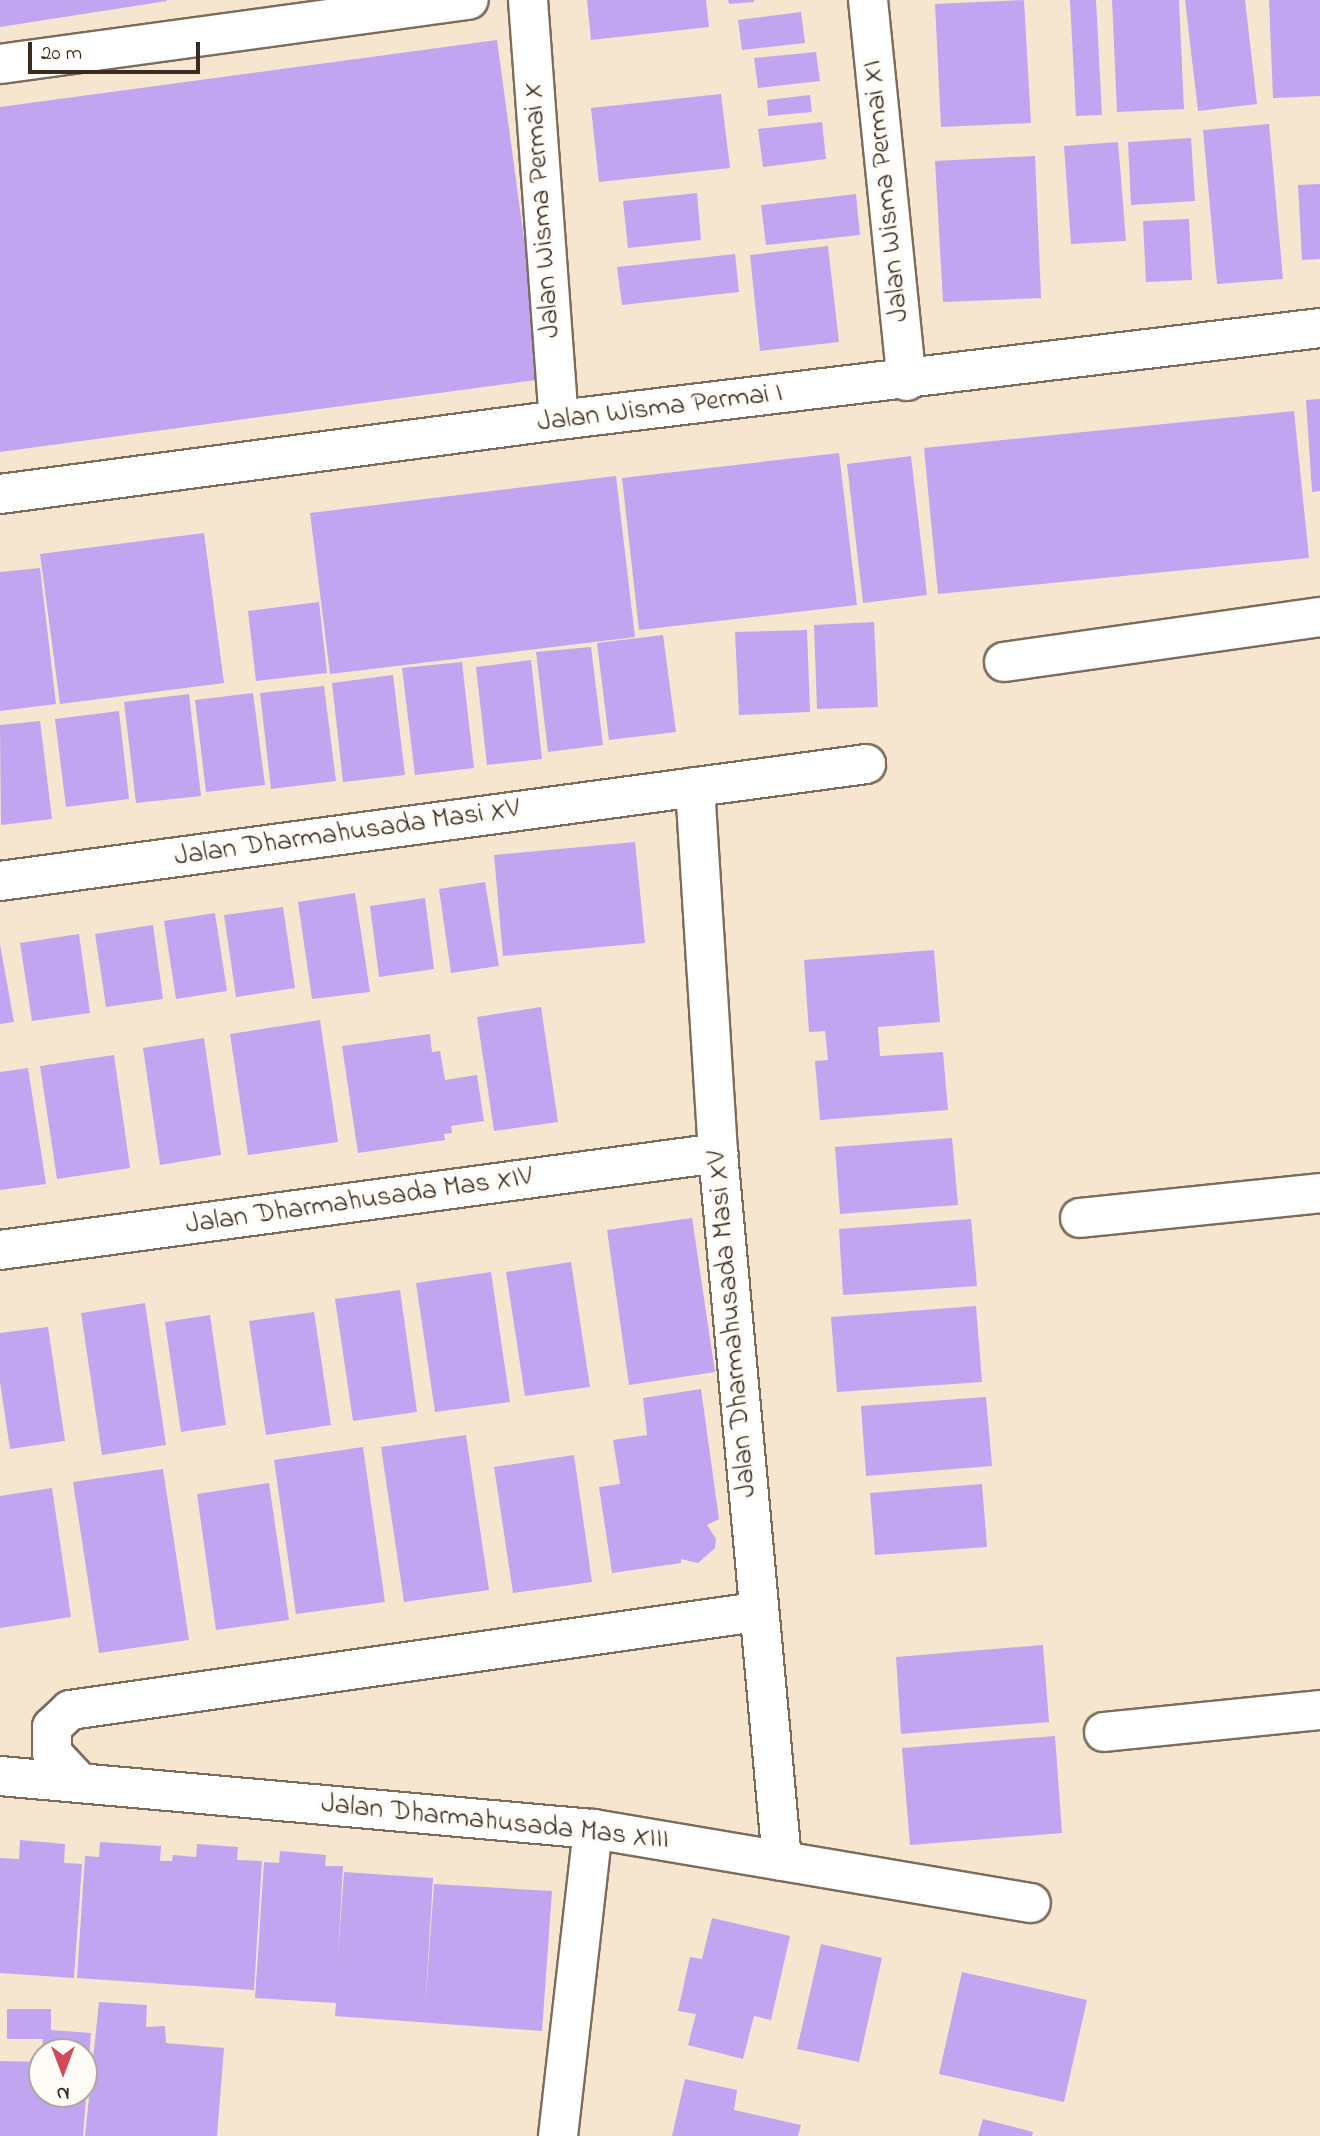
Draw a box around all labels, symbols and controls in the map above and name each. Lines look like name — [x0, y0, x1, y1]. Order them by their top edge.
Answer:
scale bar — [32, 28, 203, 72]
text: 20 m — [41, 39, 82, 69]
street label: Jalan Wisma Permai XI — [857, 58, 917, 324]
street label: Jalan Wisma Permai X — [517, 81, 569, 339]
street label: Jalan Wisma Permai I — [535, 377, 785, 441]
street label: Jalan Dharmahusada Masi XV — [172, 793, 522, 875]
street label: Jalan Dharmahusada Masi XV — [701, 1149, 765, 1499]
street label: Jalan Dharmahusada Mas XIV — [184, 1161, 534, 1243]
street label: Jalan Dharmahusada Mas XIII — [319, 1788, 671, 1858]
north arrow — [28, 2038, 98, 2108]
text: N — [57, 2079, 69, 2106]

